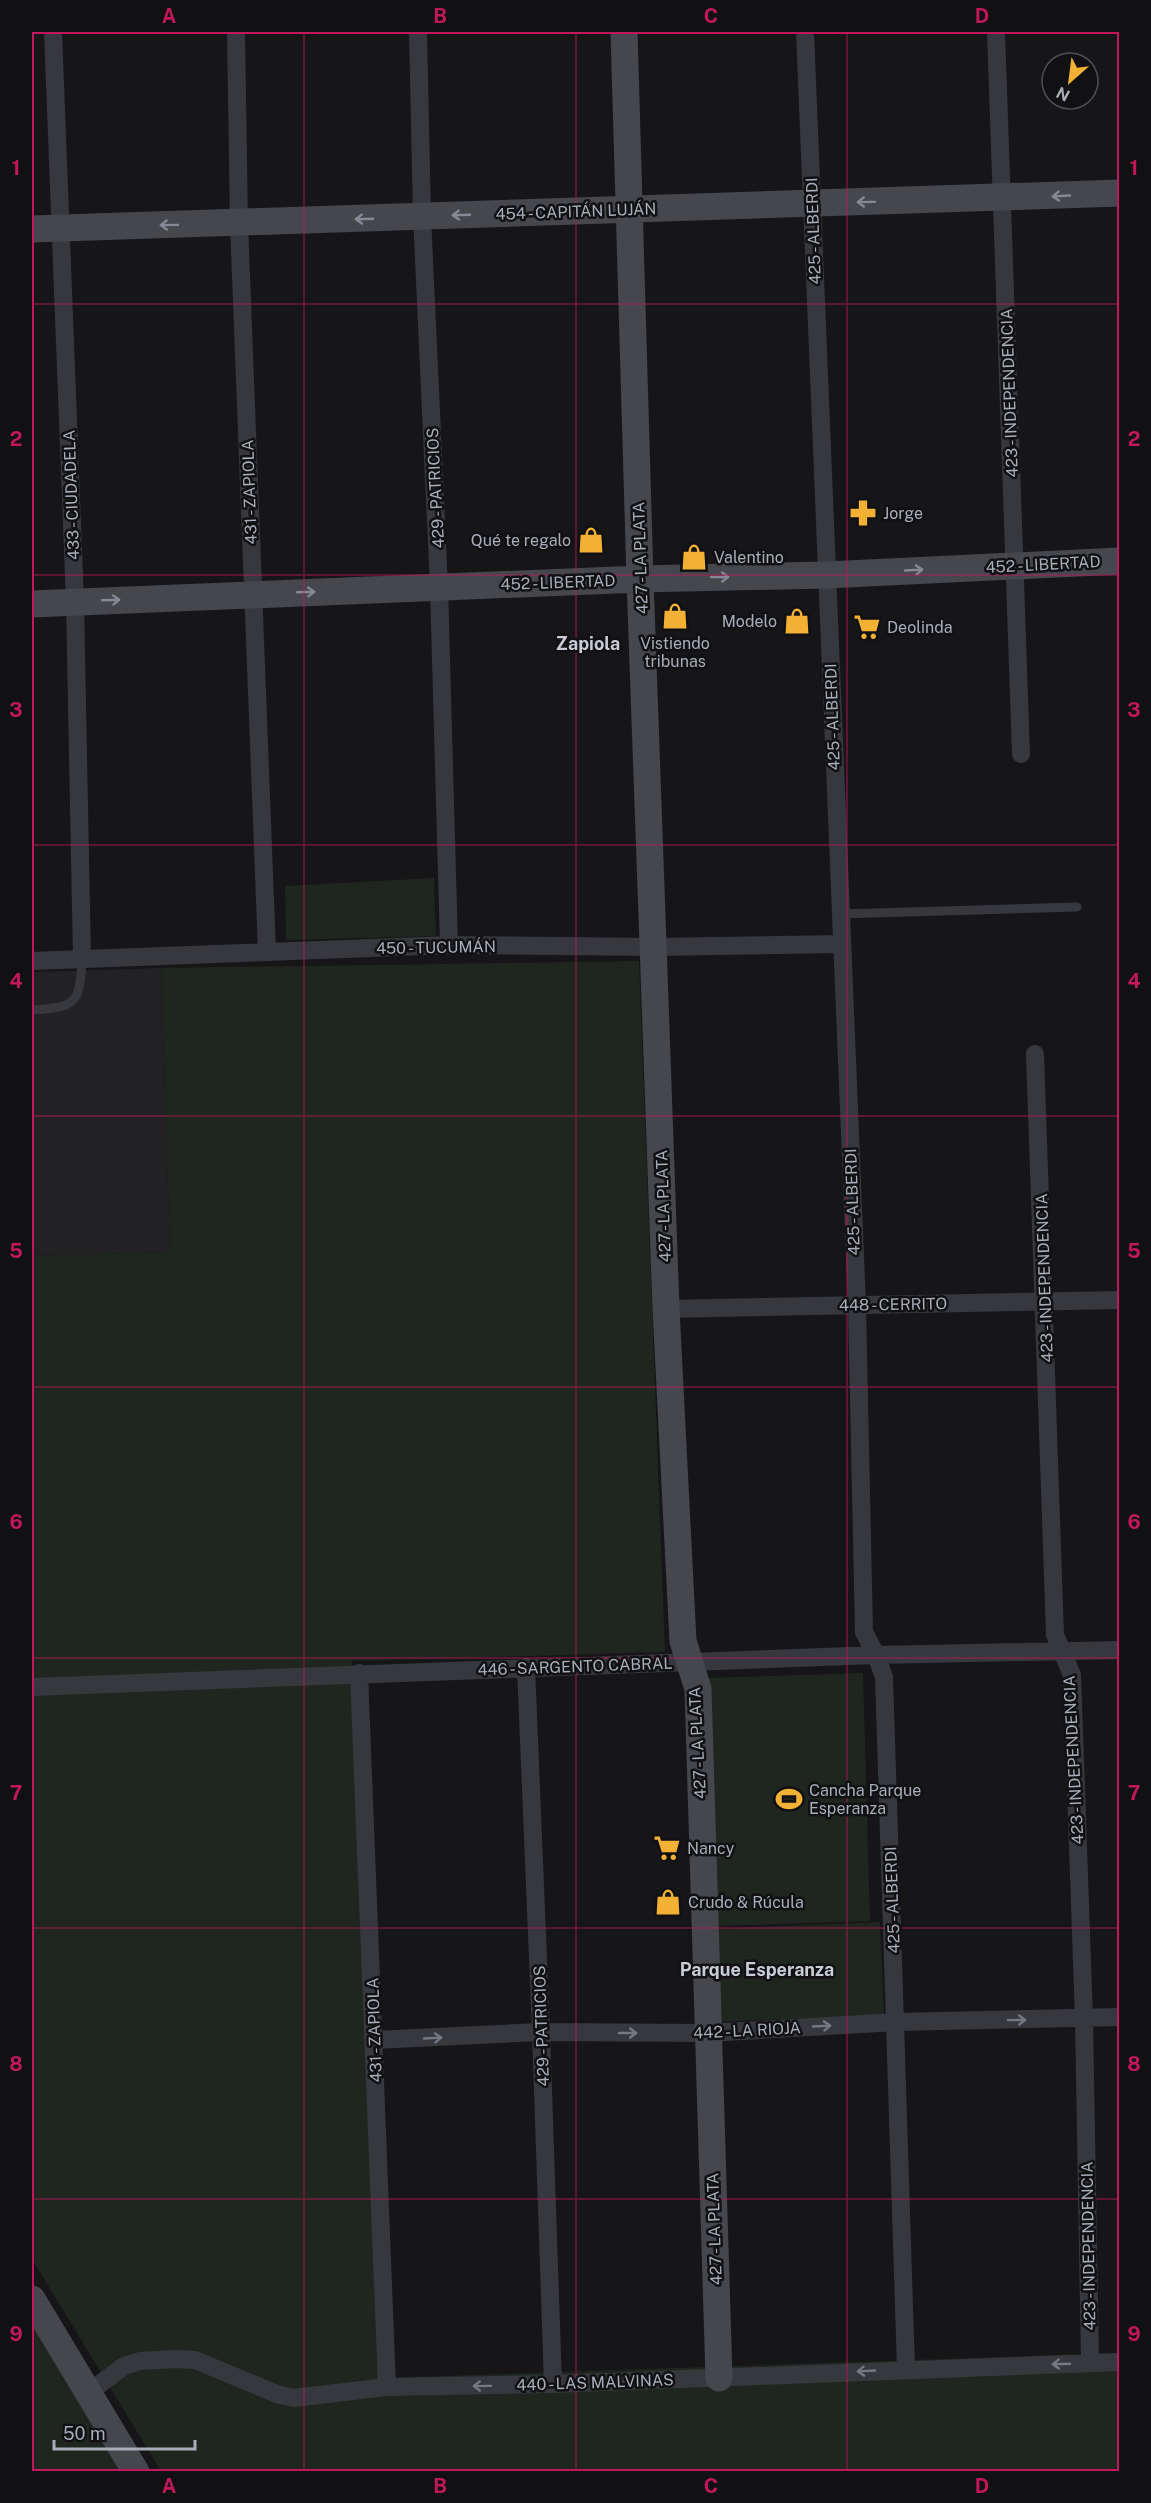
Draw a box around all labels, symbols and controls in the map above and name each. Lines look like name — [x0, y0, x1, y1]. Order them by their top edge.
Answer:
text: A — [162, 4, 176, 28]
text: B — [433, 4, 447, 28]
text: C — [704, 4, 718, 28]
text: D — [975, 4, 989, 28]
north arrow — [1040, 51, 1100, 111]
text: N — [1053, 82, 1073, 105]
text: 1 — [12, 156, 20, 180]
text: 1 — [1130, 156, 1138, 180]
street label: 425 - ALBERDI — [802, 177, 825, 285]
one-way arrow — [1052, 190, 1072, 201]
one-way arrow — [857, 196, 877, 208]
street label: 454 - CAPITÁN LUJÁN — [495, 198, 657, 224]
one-way arrow — [452, 209, 472, 221]
one-way arrow — [354, 213, 374, 224]
one-way arrow — [159, 220, 179, 231]
street label: 423 - INDEPENDENCIA — [997, 308, 1022, 478]
text: 2 — [10, 427, 22, 451]
street label: 429 - PATRICIOS — [423, 427, 448, 549]
text: 2 — [1128, 427, 1140, 451]
street label: 433 - CIUDADELA — [60, 430, 83, 560]
street label: 431 - ZAPIOLA — [238, 439, 261, 545]
pharmacy icon: Jorge — [848, 498, 878, 528]
street label: 427 - LA PLATA — [629, 501, 652, 614]
place label: Jorge — [883, 504, 923, 523]
shop icon: Qué te regalo — [576, 525, 606, 555]
place label: Qué te regalo — [471, 531, 571, 550]
shop icon: Valentino — [679, 542, 709, 572]
place label: Valentino — [714, 548, 784, 567]
street label: 452 - LIBERTAD — [985, 552, 1101, 577]
one-way arrow — [904, 565, 924, 576]
street label: 452 - LIBERTAD — [500, 571, 616, 594]
one-way arrow — [709, 571, 729, 583]
one-way arrow — [295, 587, 315, 598]
one-way arrow — [100, 595, 120, 606]
shop icon: Vistiendo tribunas — [660, 601, 690, 631]
shop icon: Modelo — [782, 606, 812, 636]
place label: Modelo — [722, 612, 777, 631]
supermarket icon: Deolinda — [852, 612, 882, 642]
place label: Deolinda — [887, 618, 953, 637]
district label: Zapiola — [556, 633, 620, 654]
place label: Vistiendo tribunas — [640, 634, 710, 671]
street label: 425 - ALBERDI — [821, 663, 844, 771]
text: 3 — [9, 698, 23, 722]
text: 3 — [1127, 698, 1141, 722]
street label: 450 - TUCUMÁN — [376, 936, 496, 958]
text: 4 — [9, 969, 23, 993]
text: 4 — [1127, 969, 1141, 993]
street label: 425 - ALBERDI — [841, 1148, 864, 1256]
street label: 427 - LA PLATA — [652, 1149, 675, 1262]
street label: 423 - INDEPENDENCIA — [1032, 1193, 1057, 1363]
text: 5 — [9, 1239, 23, 1263]
text: 5 — [1127, 1239, 1141, 1263]
street label: 448 - CERRITO — [839, 1294, 947, 1315]
text: 6 — [9, 1510, 23, 1534]
text: 6 — [1127, 1510, 1141, 1534]
street label: 446 - SARGENTO CABRAL — [477, 1654, 673, 1679]
street label: 423 - INDEPENDENCIA — [1060, 1675, 1087, 1845]
street label: 427 - LA PLATA — [685, 1686, 710, 1800]
text: 7 — [10, 1781, 22, 1805]
place label: Cancha Parque Esperanza — [809, 1781, 921, 1818]
text: 7 — [1128, 1781, 1140, 1805]
sports icon: Cancha Parque Esperanza — [774, 1784, 804, 1814]
supermarket icon: Nancy — [652, 1833, 682, 1863]
place label: Nancy — [687, 1839, 735, 1858]
street label: 425 - ALBERDI — [881, 1846, 904, 1954]
shop icon: Crudo & Rúcula — [653, 1887, 683, 1917]
place label: Crudo & Rúcula — [688, 1893, 804, 1912]
district label: Parque Esperanza — [680, 1959, 834, 1980]
street label: 429 - PATRICIOS — [530, 1965, 553, 2087]
street label: 431 - ZAPIOLA — [363, 1977, 386, 2083]
one-way arrow — [1007, 2014, 1027, 2026]
street label: 442 - LA RIOJA — [693, 2018, 801, 2043]
one-way arrow — [812, 2021, 832, 2032]
one-way arrow — [617, 2027, 637, 2039]
one-way arrow — [422, 2032, 442, 2043]
text: 8 — [9, 2052, 23, 2076]
text: 8 — [1127, 2052, 1141, 2076]
street label: 423 - INDEPENDENCIA — [1078, 2161, 1099, 2331]
street label: 427 - LA PLATA — [703, 2172, 726, 2285]
text: 9 — [9, 2322, 23, 2346]
text: 9 — [1127, 2322, 1141, 2346]
one-way arrow — [1052, 2358, 1072, 2369]
one-way arrow — [857, 2366, 877, 2377]
street label: 440 - LAS MALVINAS — [516, 2370, 674, 2395]
one-way arrow — [473, 2380, 493, 2391]
scale bar — [54, 2413, 195, 2451]
text: 50 m — [63, 2423, 106, 2444]
text: A — [162, 2474, 176, 2498]
text: B — [433, 2474, 447, 2498]
text: C — [704, 2474, 718, 2498]
text: D — [975, 2474, 989, 2498]

